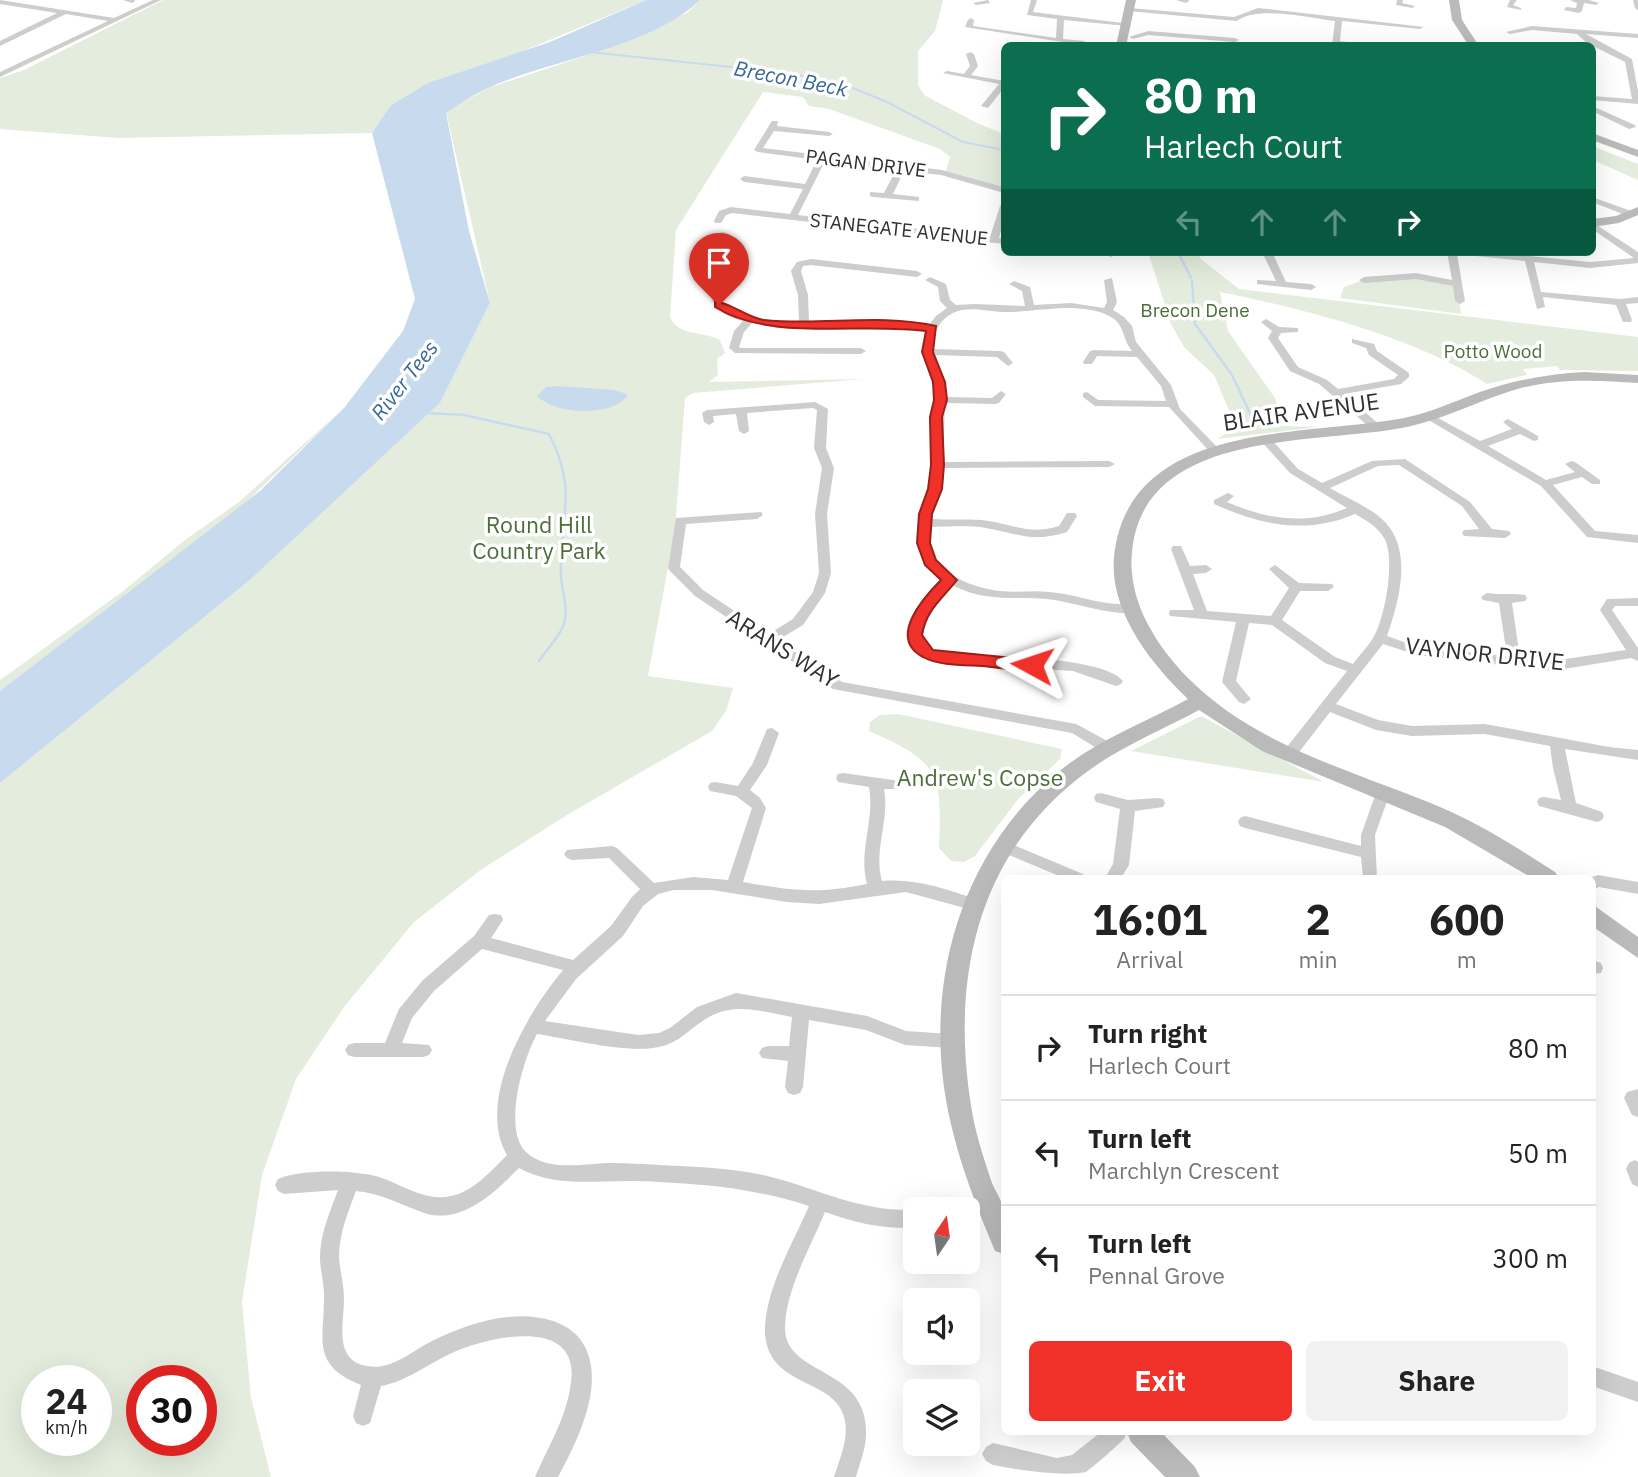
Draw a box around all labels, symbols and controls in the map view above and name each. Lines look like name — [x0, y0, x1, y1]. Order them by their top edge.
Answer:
water label: Brecon Beck — [732, 53, 851, 103]
text: 80 m — [1144, 63, 1258, 126]
icon: right — [1029, 70, 1120, 161]
text: Harlech Court — [1144, 125, 1343, 167]
street label: PAGAN DRIVE — [804, 144, 928, 182]
icon: left — [1170, 203, 1208, 241]
icon: ahead — [1243, 203, 1281, 241]
icon: ahead — [1316, 203, 1354, 241]
icon: right — [1389, 203, 1427, 241]
street label: STANEGATE AVENUE — [809, 208, 989, 250]
pin — [689, 233, 749, 305]
icon: arrive — [700, 244, 738, 282]
park label: Brecon Dene — [1140, 298, 1250, 322]
water label: River Tees — [364, 334, 444, 426]
park label: Potto Wood — [1444, 339, 1542, 363]
street label: BLAIR AVENUE — [1221, 385, 1381, 437]
park label: Round Hill Country Park — [472, 509, 606, 565]
street label: ARANS WAY — [721, 602, 845, 695]
position arrow — [995, 628, 1069, 702]
street label: VAYNOR DRIVE — [1404, 630, 1566, 676]
park label: Andrew's Copse — [897, 762, 1063, 792]
text: 16:01 — [1092, 892, 1207, 947]
text: 2 — [1305, 892, 1331, 947]
text: 600 — [1429, 892, 1505, 947]
text: Arrival — [1116, 944, 1183, 974]
text: min — [1299, 944, 1337, 974]
text: m — [1457, 944, 1477, 974]
text: Turn right — [1088, 1016, 1207, 1050]
icon: right — [1029, 1029, 1067, 1067]
text: 80 m — [1508, 1031, 1568, 1065]
text: Harlech Court — [1088, 1050, 1231, 1080]
text: Turn left — [1088, 1121, 1191, 1155]
icon: left — [1029, 1134, 1067, 1172]
text: 50 m — [1508, 1136, 1568, 1170]
text: Marchlyn Crescent — [1088, 1155, 1280, 1185]
north arrow — [903, 1197, 980, 1274]
map controls — [903, 1197, 980, 1456]
text: Turn left — [1088, 1226, 1191, 1260]
icon: left — [1029, 1239, 1067, 1277]
text: 300 m — [1492, 1241, 1568, 1275]
text: Pennal Grove — [1088, 1260, 1225, 1290]
button: sound — [903, 1288, 980, 1365]
button: Exit — [1029, 1341, 1292, 1421]
button: Share — [1306, 1341, 1568, 1421]
speed limit sign: 30 — [126, 1365, 217, 1456]
text: 24 — [45, 1378, 88, 1424]
button: layers — [903, 1379, 980, 1456]
text: km/h — [45, 1416, 88, 1439]

